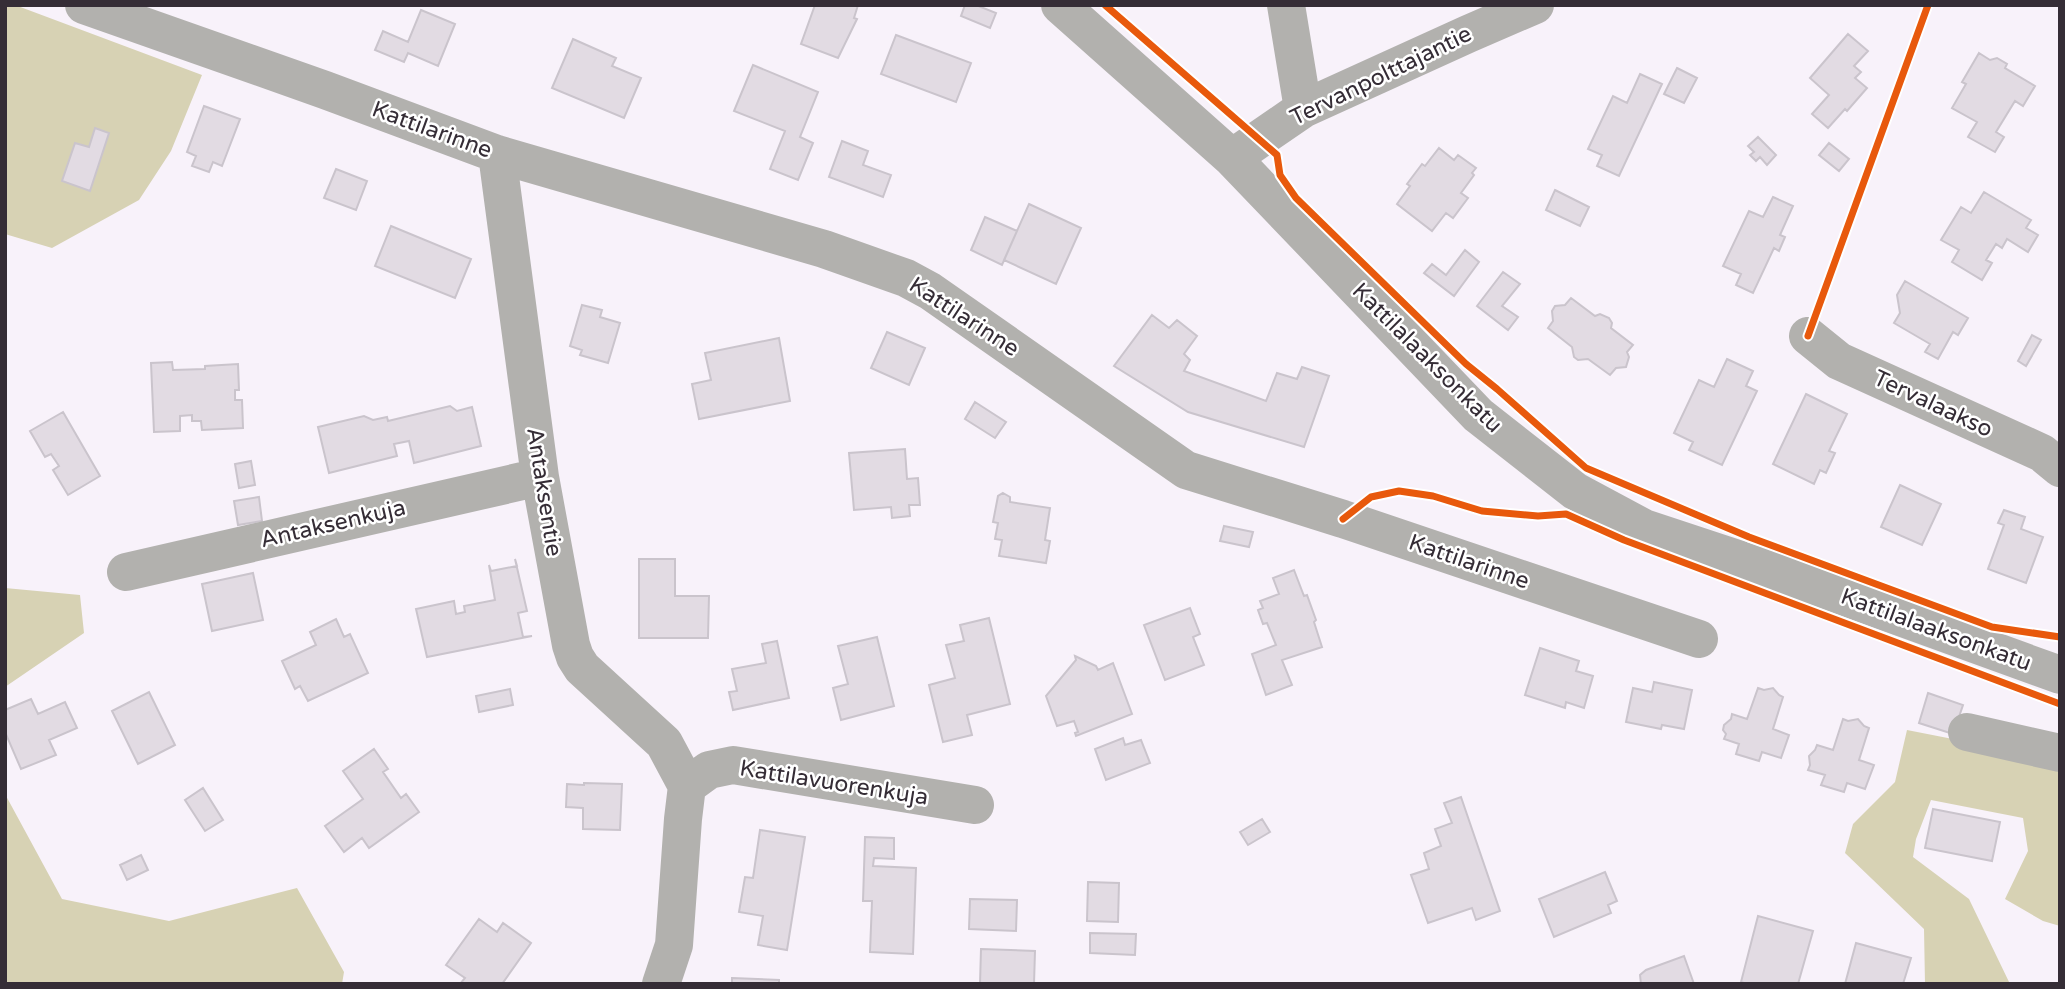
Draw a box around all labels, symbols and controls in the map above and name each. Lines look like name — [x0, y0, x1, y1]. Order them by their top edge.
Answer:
street label: Tervanpolttajantie — [1286, 20, 1476, 132]
street label: Kattilarinne — [368, 95, 496, 165]
street label: Kattilarinne — [904, 271, 1024, 363]
street label: Kattilalaaksonkatu — [1346, 277, 1508, 439]
street label: Tervalaakso — [1869, 364, 1997, 444]
street label: Antaksentie — [520, 426, 568, 558]
street label: Antaksenkuja — [258, 494, 408, 554]
street label: Kattilarinne — [1405, 528, 1533, 596]
street label: Kattilalaaksonkatu — [1837, 583, 2035, 677]
street label: Kattilavuorenkuja — [738, 754, 930, 812]

